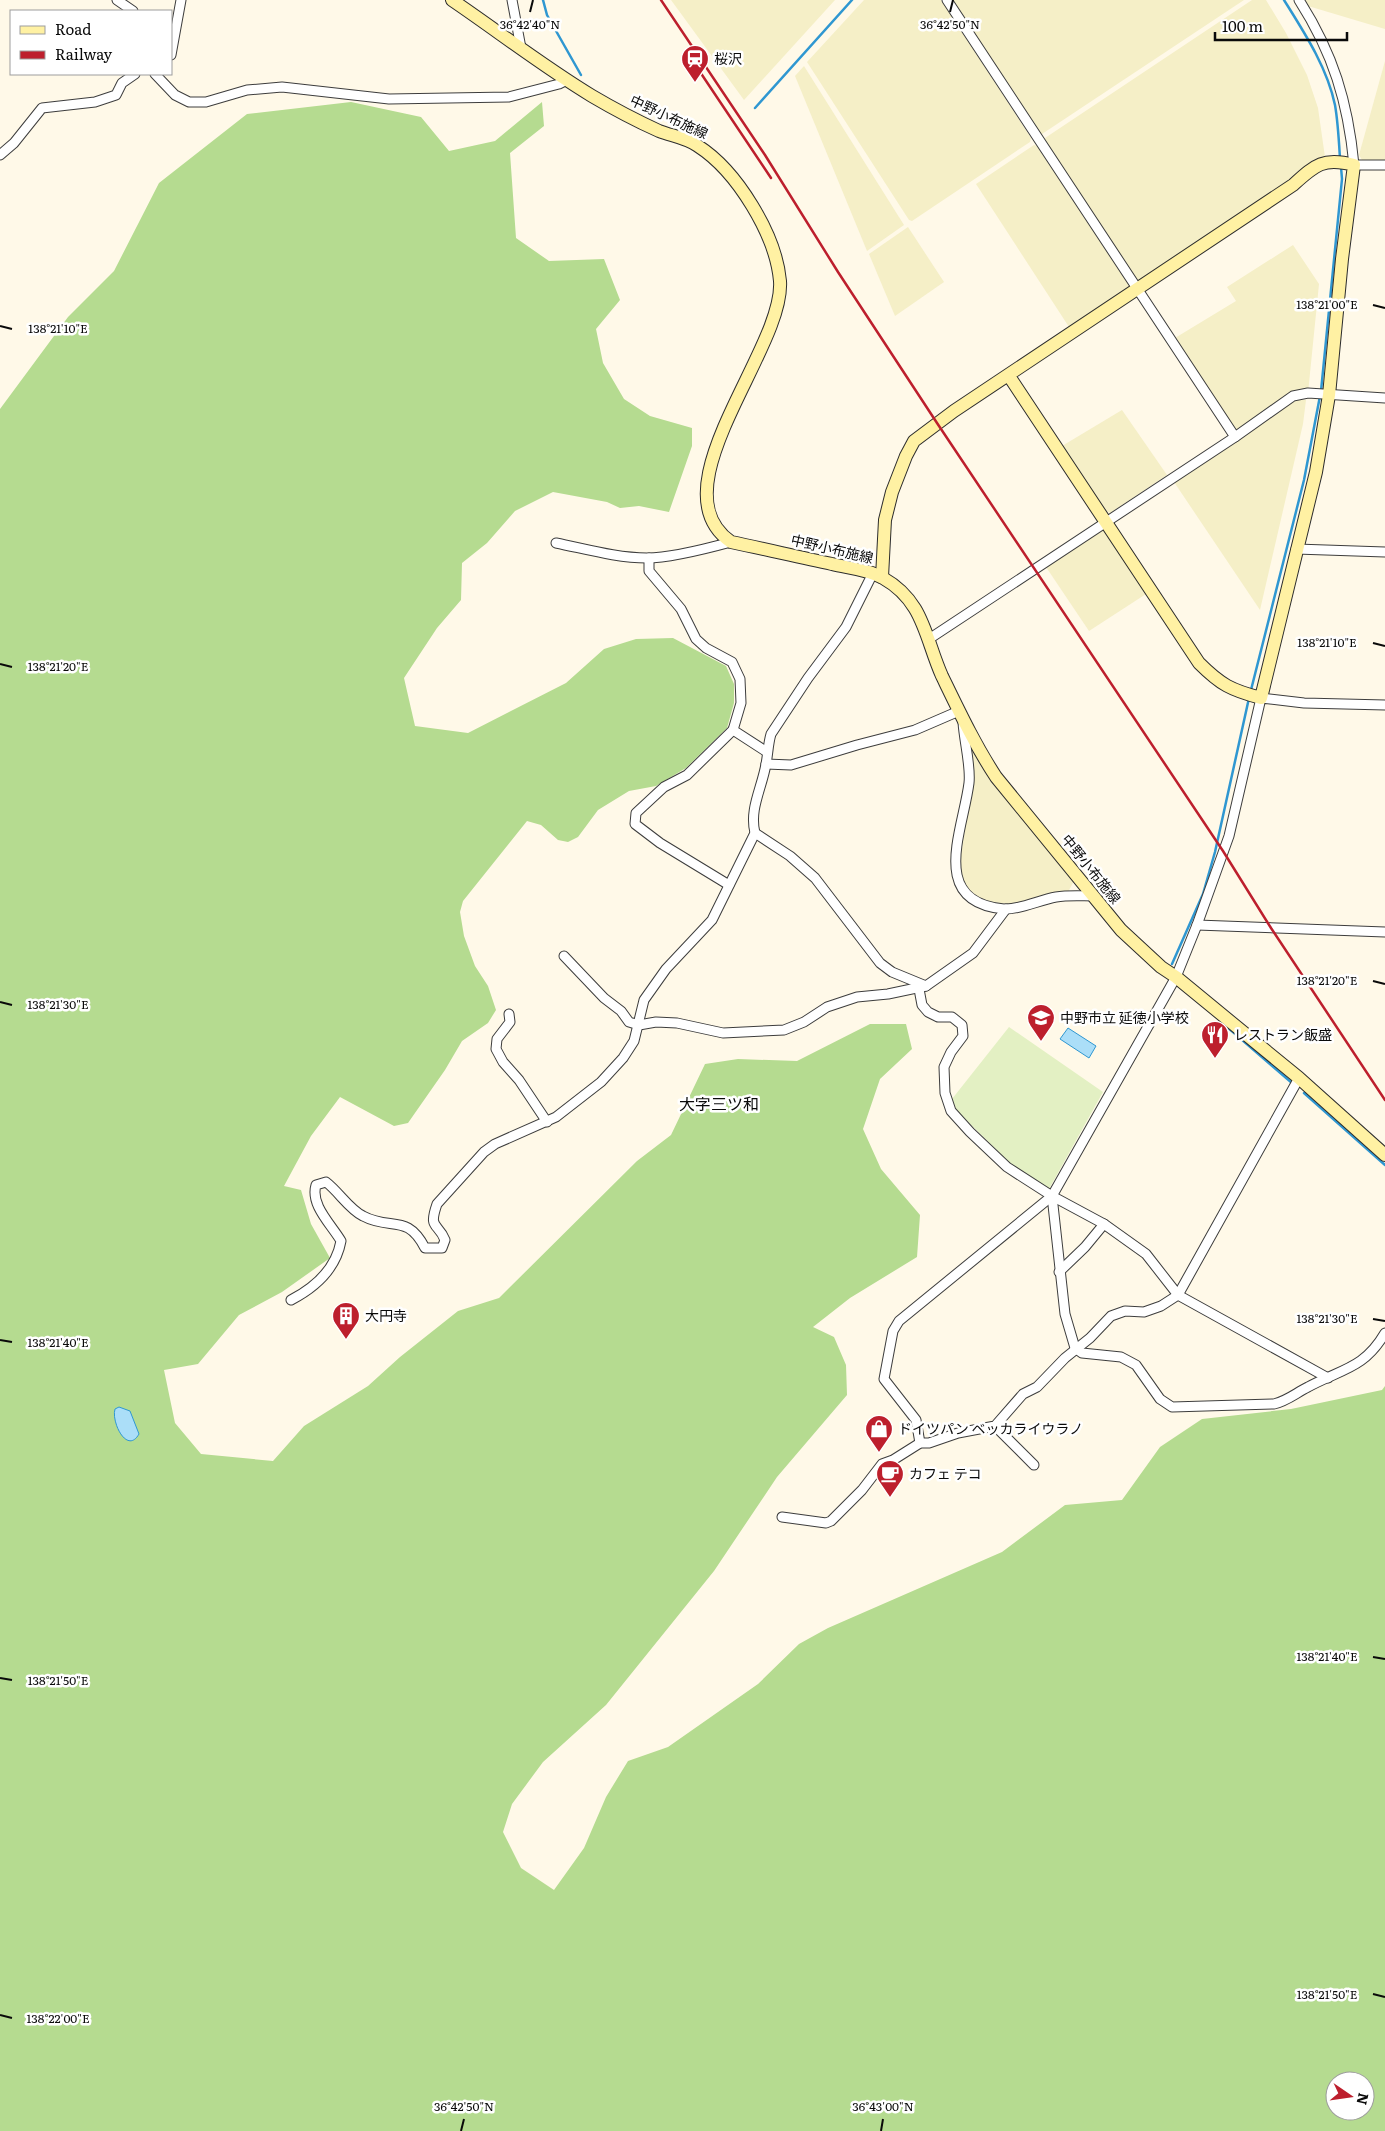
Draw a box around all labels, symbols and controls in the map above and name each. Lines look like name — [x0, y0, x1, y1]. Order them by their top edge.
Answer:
legend — [10, 10, 172, 75]
scale bar — [1215, 10, 1348, 42]
text: 100 m — [1222, 14, 1263, 37]
text: 36°42'40"N — [500, 15, 560, 33]
text: 36°42'50"N — [920, 15, 980, 33]
text: Road — [55, 17, 91, 40]
text: Railway — [55, 42, 113, 65]
station icon: 桜沢 — [680, 44, 710, 83]
place label: 桜沢 — [714, 48, 742, 68]
street label: 中野小布施線 — [627, 89, 712, 143]
text: 138°21'00"E — [1296, 295, 1358, 313]
text: 138°21'10"E — [28, 319, 88, 337]
street label: 中野小布施線 — [789, 529, 875, 567]
text: 138°21'10"E — [1297, 633, 1357, 651]
text: 138°21'20"E — [28, 657, 89, 675]
street label: 中野小布施線 — [1058, 829, 1126, 907]
text: 138°21'20"E — [1297, 971, 1358, 989]
text: 138°21'30"E — [27, 995, 89, 1013]
school or university icon: 中野市立 延徳小学校 — [1026, 1003, 1056, 1042]
place label: 中野市立 延徳小学校 — [1060, 1007, 1189, 1027]
restaurant icon: レストラン飯盛 — [1200, 1020, 1230, 1059]
place label: レストラン飯盛 — [1234, 1024, 1332, 1044]
district label: 大字三ツ和 — [679, 1091, 759, 1115]
building icon: 大円寺 — [331, 1301, 361, 1340]
place label: 大円寺 — [365, 1305, 407, 1325]
text: 138°21'30"E — [1296, 1309, 1358, 1327]
text: 138°21'40"E — [27, 1333, 89, 1351]
shop icon: ドイツパン ベッカライウラノ — [864, 1414, 894, 1453]
place label: ドイツパン ベッカライウラノ — [898, 1418, 1083, 1438]
cafe icon: カフェ テコ — [875, 1459, 905, 1498]
place label: カフェ テコ — [909, 1463, 982, 1483]
text: 138°21'40"E — [1296, 1647, 1358, 1665]
text: 138°21'50"E — [28, 1671, 89, 1689]
text: 138°21'50"E — [1297, 1985, 1358, 2003]
text: 138°22'00"E — [26, 2009, 90, 2027]
north arrow — [1325, 2071, 1375, 2121]
text: N — [1353, 2091, 1375, 2107]
text: 36°42'50"N — [434, 2097, 494, 2115]
text: 36°43'00"N — [852, 2097, 914, 2115]

